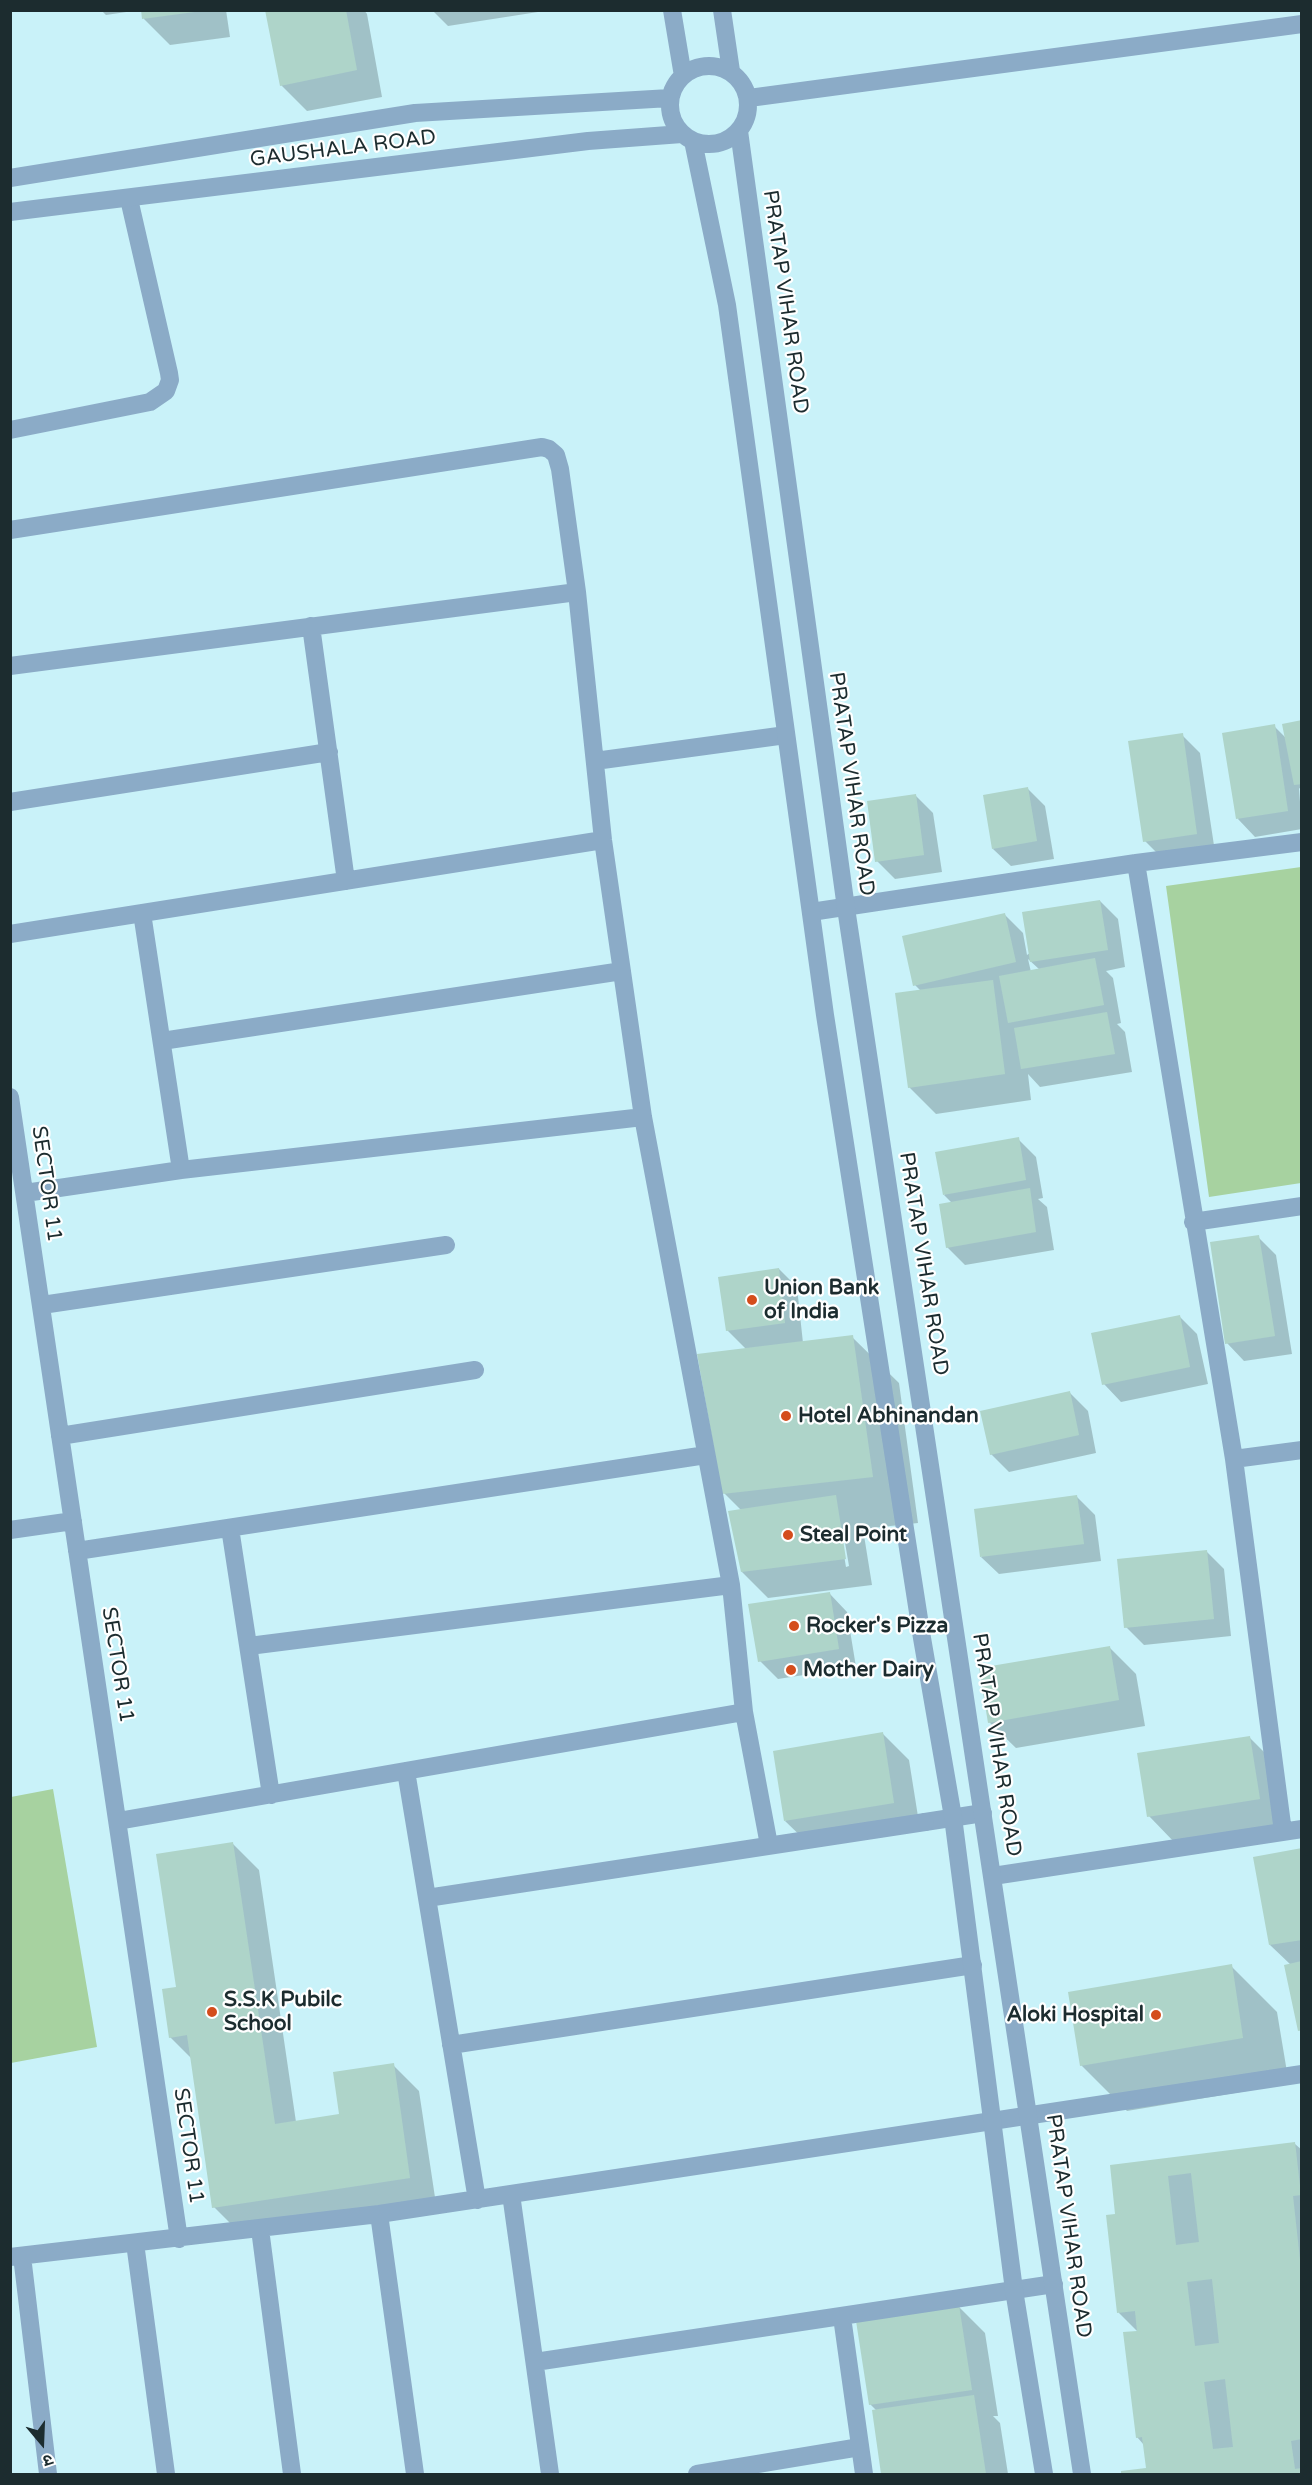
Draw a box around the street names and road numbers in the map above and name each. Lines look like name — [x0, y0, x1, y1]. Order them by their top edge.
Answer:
street label: GAUSHALA ROAD — [248, 125, 438, 173]
street label: PRATAP VIHAR ROAD — [757, 188, 813, 416]
street label: PRATAP VIHAR ROAD — [823, 670, 879, 898]
street label: SECTOR 11 — [25, 1124, 67, 1244]
street label: PRATAP VIHAR ROAD — [893, 1151, 953, 1377]
street label: SECTOR 11 — [95, 1605, 139, 1725]
street label: PRATAP VIHAR ROAD — [966, 1632, 1026, 1858]
street label: SECTOR 11 — [167, 2086, 209, 2206]
street label: PRATAP VIHAR ROAD — [1040, 2112, 1096, 2340]

